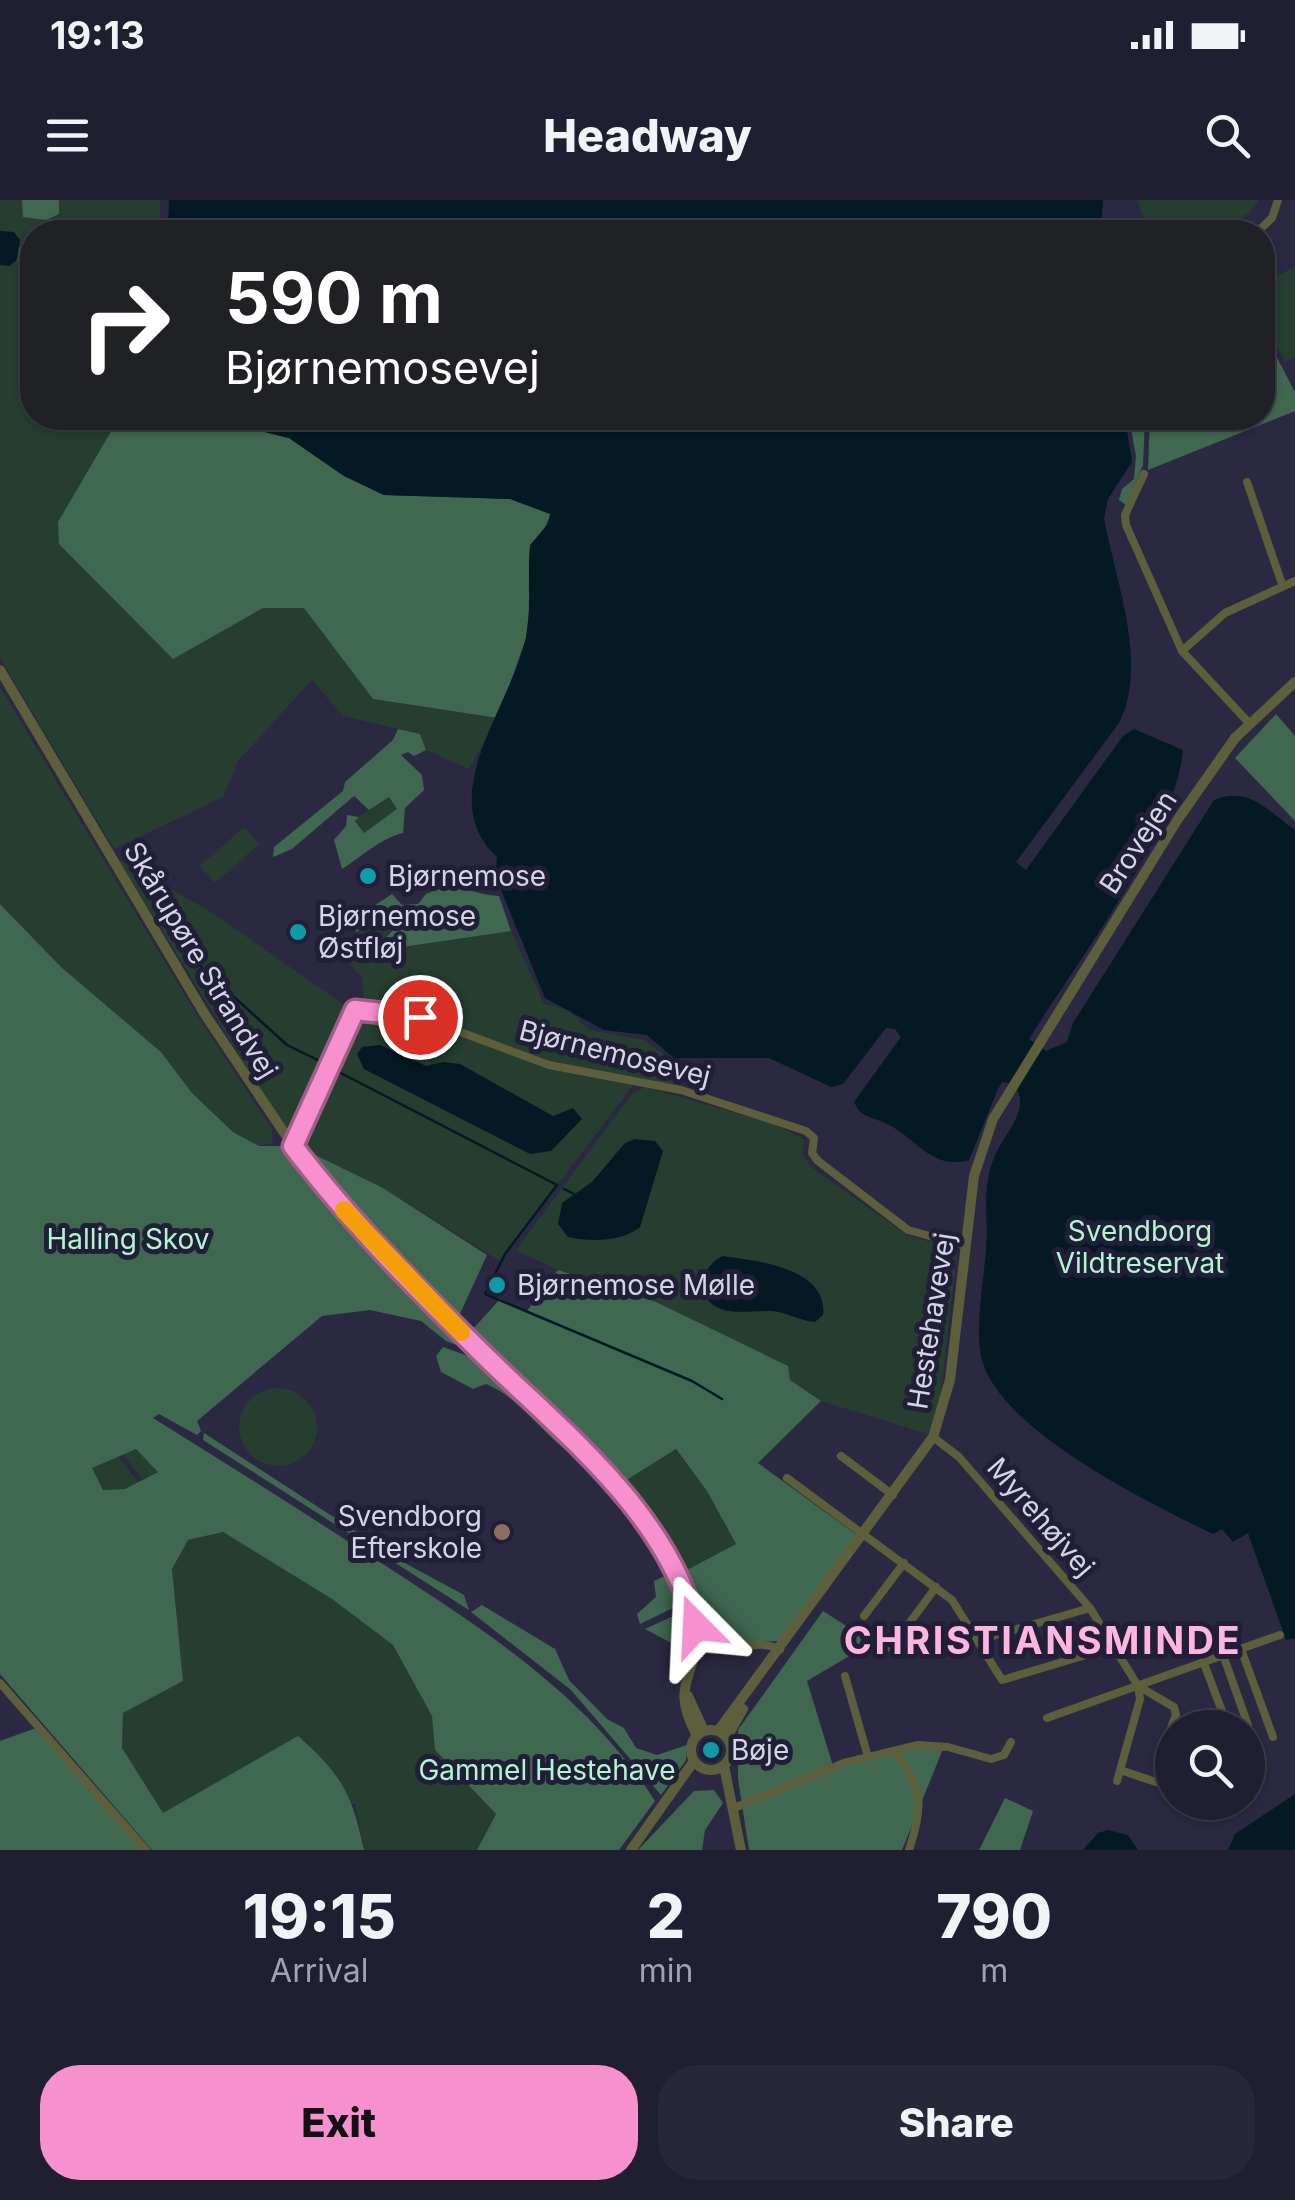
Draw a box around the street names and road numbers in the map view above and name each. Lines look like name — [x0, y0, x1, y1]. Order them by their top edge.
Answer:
street label: Brovejen — [1092, 784, 1184, 900]
street label: Skårupøre Strandvej — [117, 836, 285, 1084]
street label: Bjørnemosevej — [516, 1013, 714, 1093]
street label: Hestehavevej — [900, 1230, 962, 1412]
street label: Myrehøjvej — [980, 1451, 1102, 1583]

